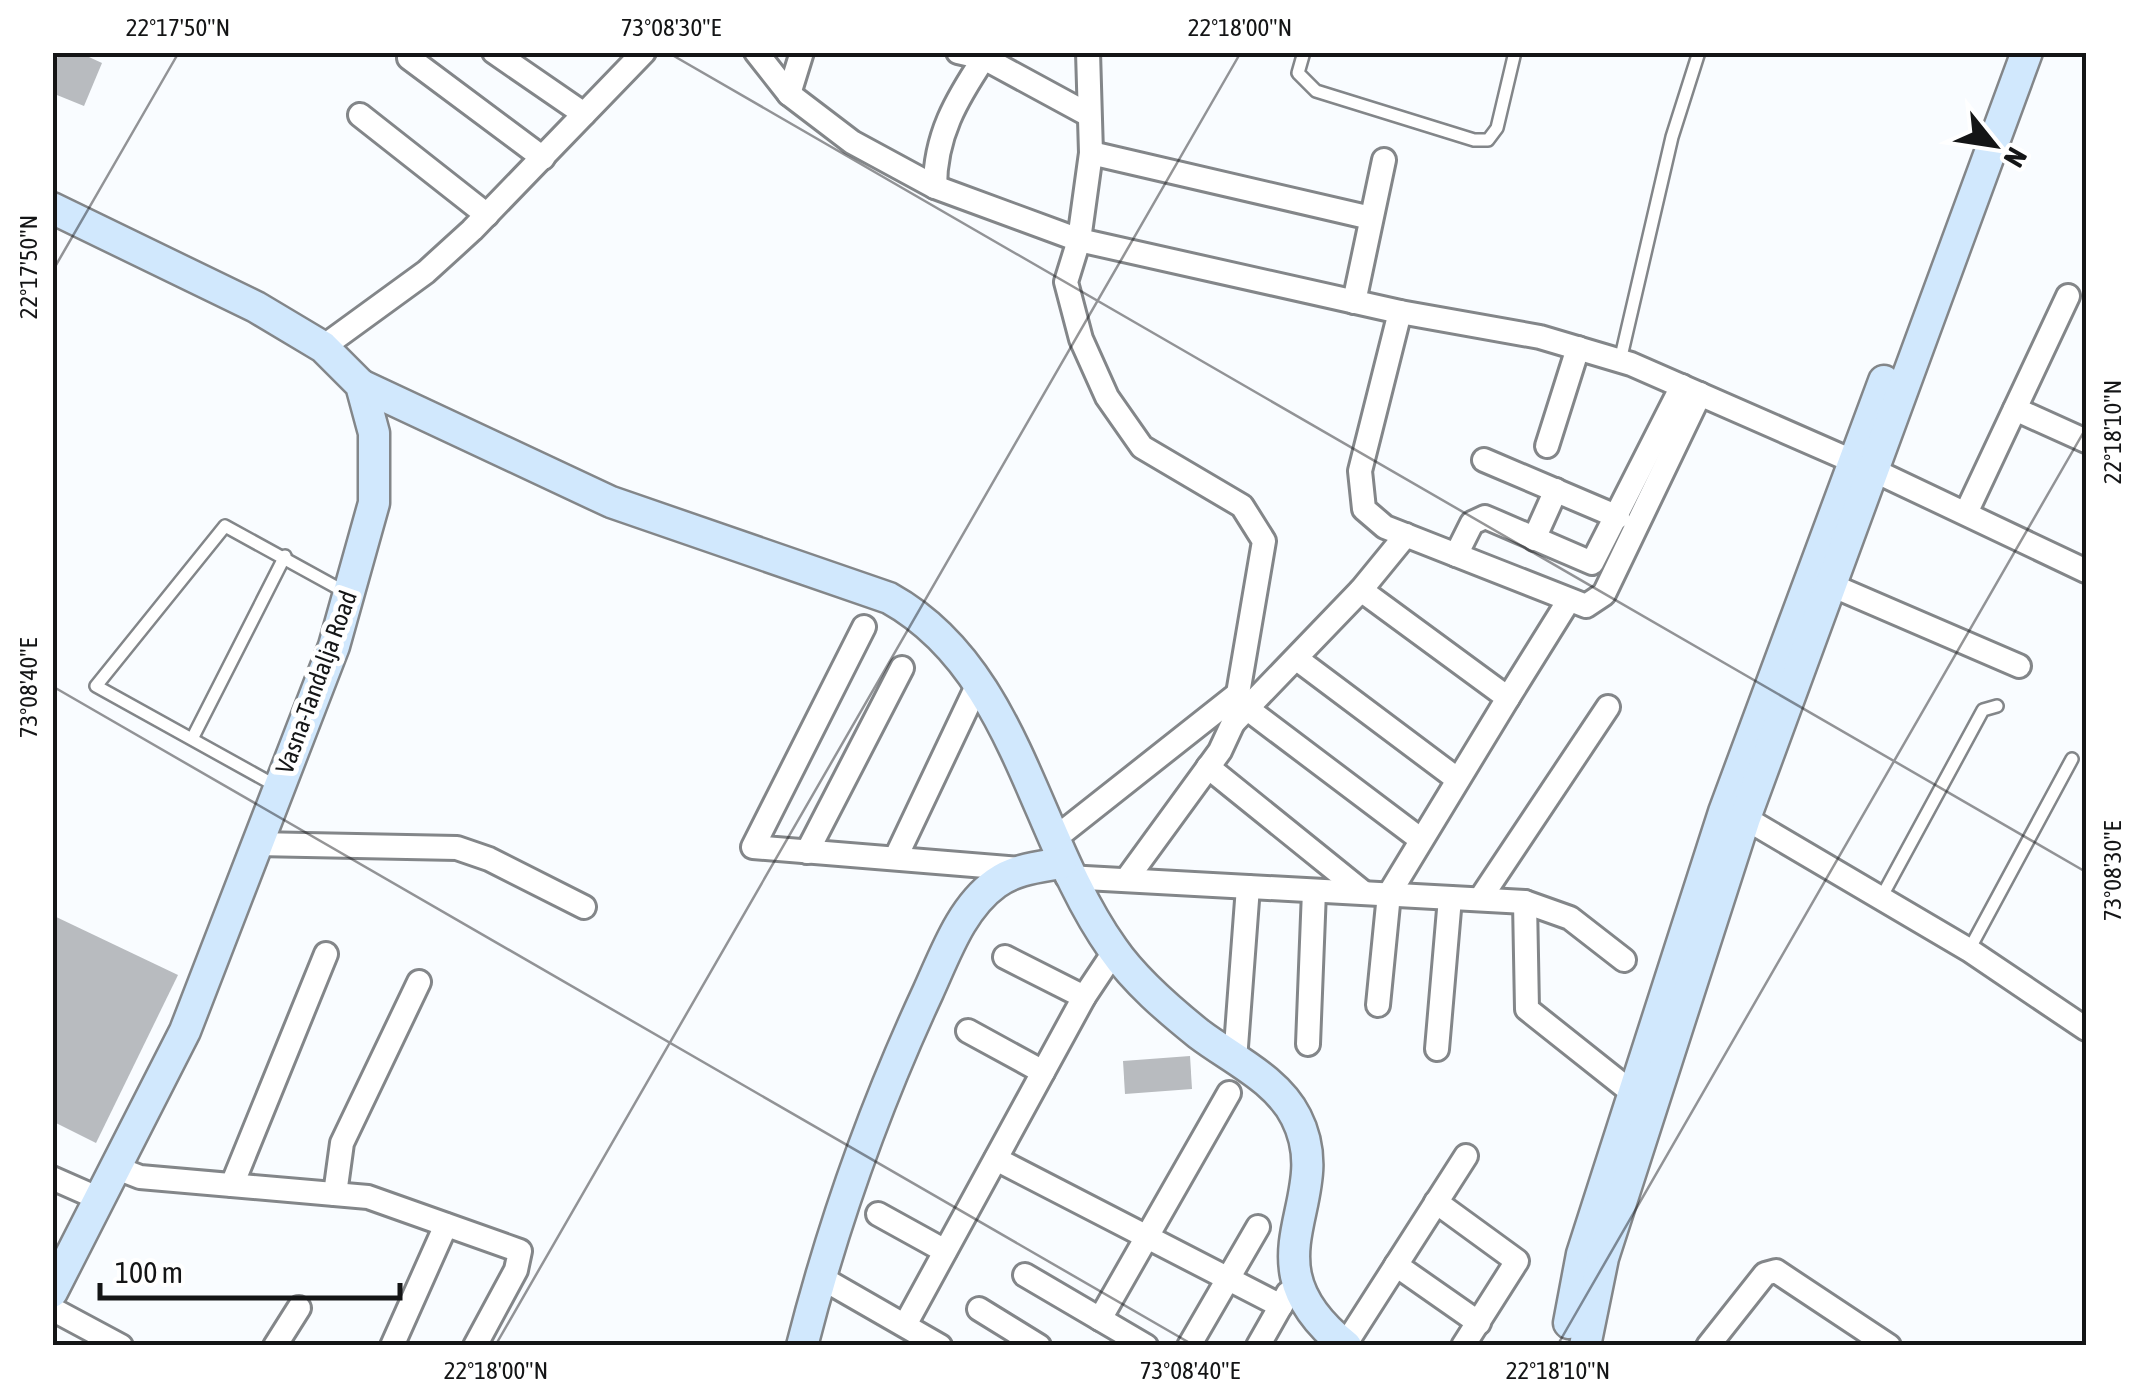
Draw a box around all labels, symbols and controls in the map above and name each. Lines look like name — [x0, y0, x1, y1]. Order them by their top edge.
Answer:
text: 22°17'50"N — [126, 13, 230, 41]
text: 73°08'30"E — [621, 13, 721, 41]
text: 22°18'00"N — [1188, 13, 1292, 41]
north arrow — [1944, 95, 2044, 195]
text: N — [1998, 142, 2034, 173]
text: 22°17'50"N — [14, 215, 42, 319]
text: 22°18'10"N — [2098, 380, 2126, 484]
street label: Vasna-Tandalja Road — [270, 587, 362, 777]
text: 73°08'40"E — [14, 638, 42, 738]
text: 73°08'30"E — [2098, 821, 2126, 921]
scale bar — [100, 1238, 400, 1300]
text: 100 m — [115, 1255, 183, 1289]
text: 22°18'00"N — [444, 1356, 548, 1384]
text: 73°08'40"E — [1140, 1356, 1240, 1384]
text: 22°18'10"N — [1506, 1356, 1610, 1384]

